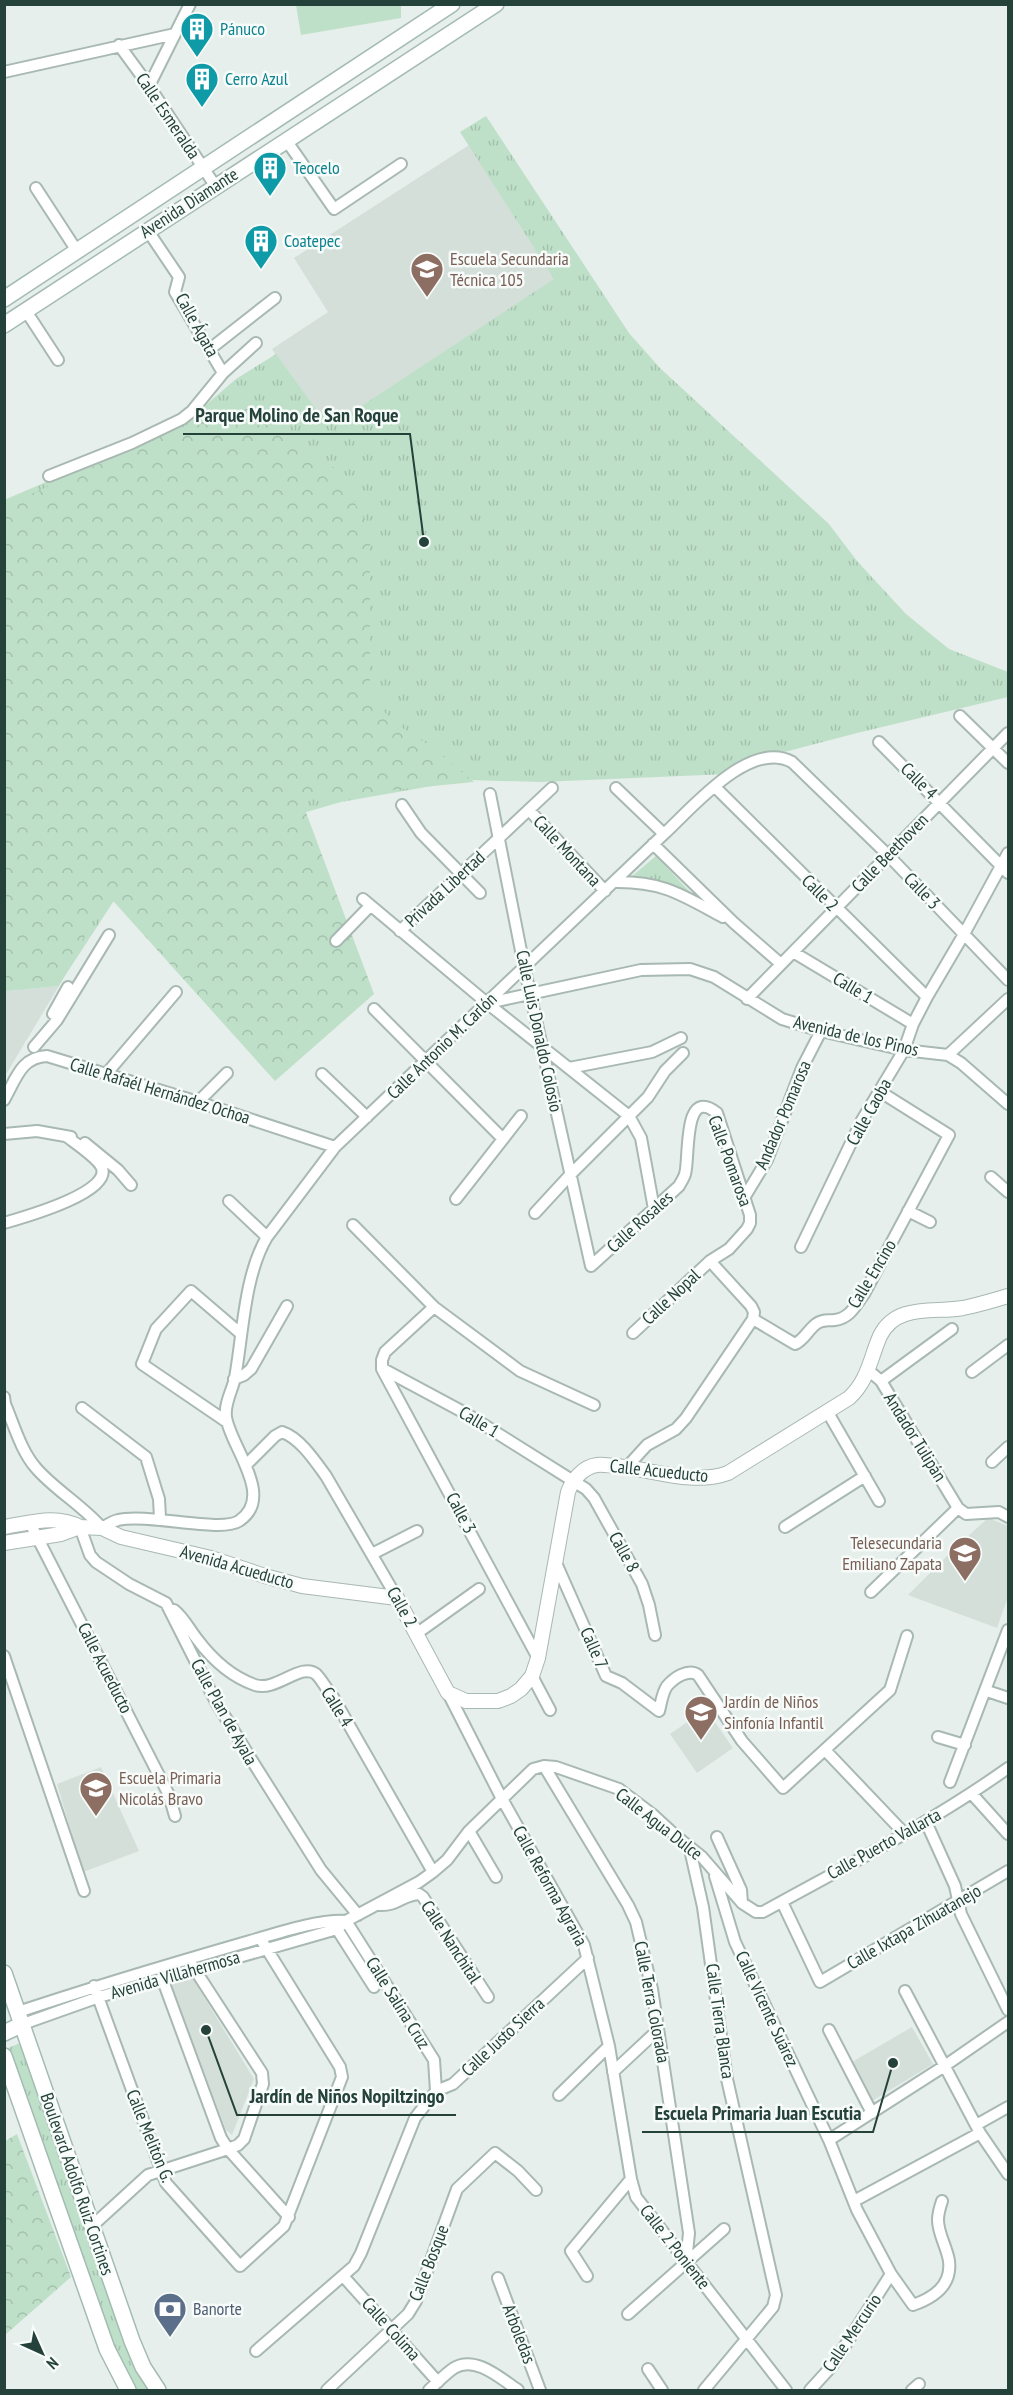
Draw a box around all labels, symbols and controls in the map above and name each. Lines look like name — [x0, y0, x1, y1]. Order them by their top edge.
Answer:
building icon: Pánuco — [179, 11, 215, 58]
place label: Pánuco — [220, 17, 265, 40]
building icon: Cerro Azul — [184, 61, 220, 108]
place label: Cerro Azul — [225, 67, 289, 90]
street label: Calle Esmeralda — [131, 68, 206, 163]
building icon: Teocelo — [252, 150, 288, 197]
place label: Teocelo — [293, 156, 340, 179]
street label: Avenida Diamante — [135, 162, 242, 243]
building icon: Coatepec — [243, 223, 279, 270]
place label: Coatepec — [284, 229, 341, 252]
place label: Escuela Secundaria Técnica 105 — [450, 247, 569, 291]
school or university icon: Escuela Secundaria Técnica 105 — [409, 251, 445, 298]
street label: Calle Ágata — [170, 289, 224, 361]
callout: Parque Molino de San Roque — [183, 396, 410, 434]
text: Parque Molino de San Roque — [195, 402, 399, 428]
street label: Calle 4 — [896, 757, 943, 804]
street label: Calle Beethoven — [846, 808, 933, 897]
street label: Calle Montana — [529, 810, 606, 891]
street label: Privada Libertad — [400, 846, 490, 932]
street label: Calle 3 — [899, 867, 946, 914]
street label: Calle 2 — [797, 869, 844, 916]
street label: Calle Luis Donaldo Colosio — [511, 948, 568, 1114]
street label: Calle 1 — [829, 967, 878, 1008]
street label: Calle Antonio M. Carlón — [382, 987, 501, 1104]
street label: Avenida de los Pinos — [791, 1010, 921, 1061]
street label: Calle Rafaél Hernández Ochoa — [67, 1052, 253, 1129]
street label: Andador Pomarosa — [749, 1057, 816, 1173]
street label: Calle Caoba — [841, 1074, 896, 1149]
street label: Calle Pomarosa — [703, 1112, 758, 1209]
street label: Calle Rosales — [602, 1186, 678, 1257]
street label: Calle Encino — [842, 1235, 901, 1312]
street label: Calle Nopal — [637, 1263, 705, 1329]
street label: Andador Tulipán — [879, 1388, 952, 1485]
street label: Calle 1 — [455, 1401, 504, 1442]
street label: Calle Acueducto — [609, 1454, 710, 1487]
street label: Calle 3 — [441, 1488, 482, 1537]
street label: Calle 8 — [604, 1527, 645, 1576]
place label: Telesecundaria Emiliano Zapata — [842, 1531, 942, 1575]
school or university icon: Telesecundaria Emiliano Zapata — [947, 1535, 983, 1582]
street label: Avenida Acueducto — [178, 1539, 297, 1594]
street label: Calle 2 — [382, 1582, 423, 1631]
street label: Calle Acueducto — [73, 1618, 138, 1717]
street label: Calle 7 — [575, 1623, 614, 1672]
street label: Calle Plan de Ayala — [186, 1655, 263, 1769]
street label: Calle 4 — [316, 1682, 359, 1731]
place label: Jardín de Niños Sinfonía Infantil — [723, 1690, 824, 1734]
school or university icon: Jardín de Niños Sinfonía Infantil — [683, 1694, 719, 1741]
place label: Escuela Primaria Nicolás Bravo — [119, 1766, 221, 1810]
school or university icon: Escuela Primaria Nicolás Bravo — [78, 1770, 114, 1817]
street label: Calle Agua Dulce — [611, 1782, 707, 1865]
street label: Calle Puerto Vallarta — [823, 1803, 945, 1884]
street label: Calle Reforma Agraria — [508, 1822, 593, 1950]
street label: Calle Ixtapa Zihuatanejo — [843, 1879, 985, 1974]
street label: Calle Nanchital — [416, 1896, 487, 1988]
street label: Calle Terra Colorada — [629, 1939, 676, 2065]
street label: Avenida Villahermosa — [108, 1945, 242, 2004]
street label: Calle Vicente Suárez — [730, 1947, 804, 2071]
street label: Calle Salina Cruz — [361, 1953, 436, 2053]
street label: Calle Tierra Blanca — [701, 1962, 740, 2080]
street label: Calle Justo Sierra — [456, 1992, 549, 2081]
callout: Jardín de Niños Nopiltzingo — [237, 2077, 456, 2115]
text: Jardín de Niños Nopiltzingo — [249, 2083, 445, 2109]
street label: Calle Melitón G. — [121, 2086, 180, 2186]
street label: Boulevard Adolfo Ruiz Cortines — [35, 2090, 119, 2278]
callout: Escuela Primaria Juan Escutia — [642, 2094, 873, 2132]
text: Escuela Primaria Juan Escutia — [654, 2100, 862, 2126]
street label: Calle 2 Poniente — [635, 2200, 716, 2294]
street label: Calle Bosque — [403, 2221, 454, 2304]
street label: Calle Mercurio — [817, 2289, 886, 2376]
bank icon: Banorte — [152, 2291, 188, 2338]
street label: Calle Colima — [357, 2292, 426, 2365]
place label: Banorte — [193, 2297, 242, 2320]
street label: Arboledas — [498, 2301, 541, 2367]
north arrow — [12, 2323, 72, 2383]
text: N — [42, 2353, 63, 2374]

